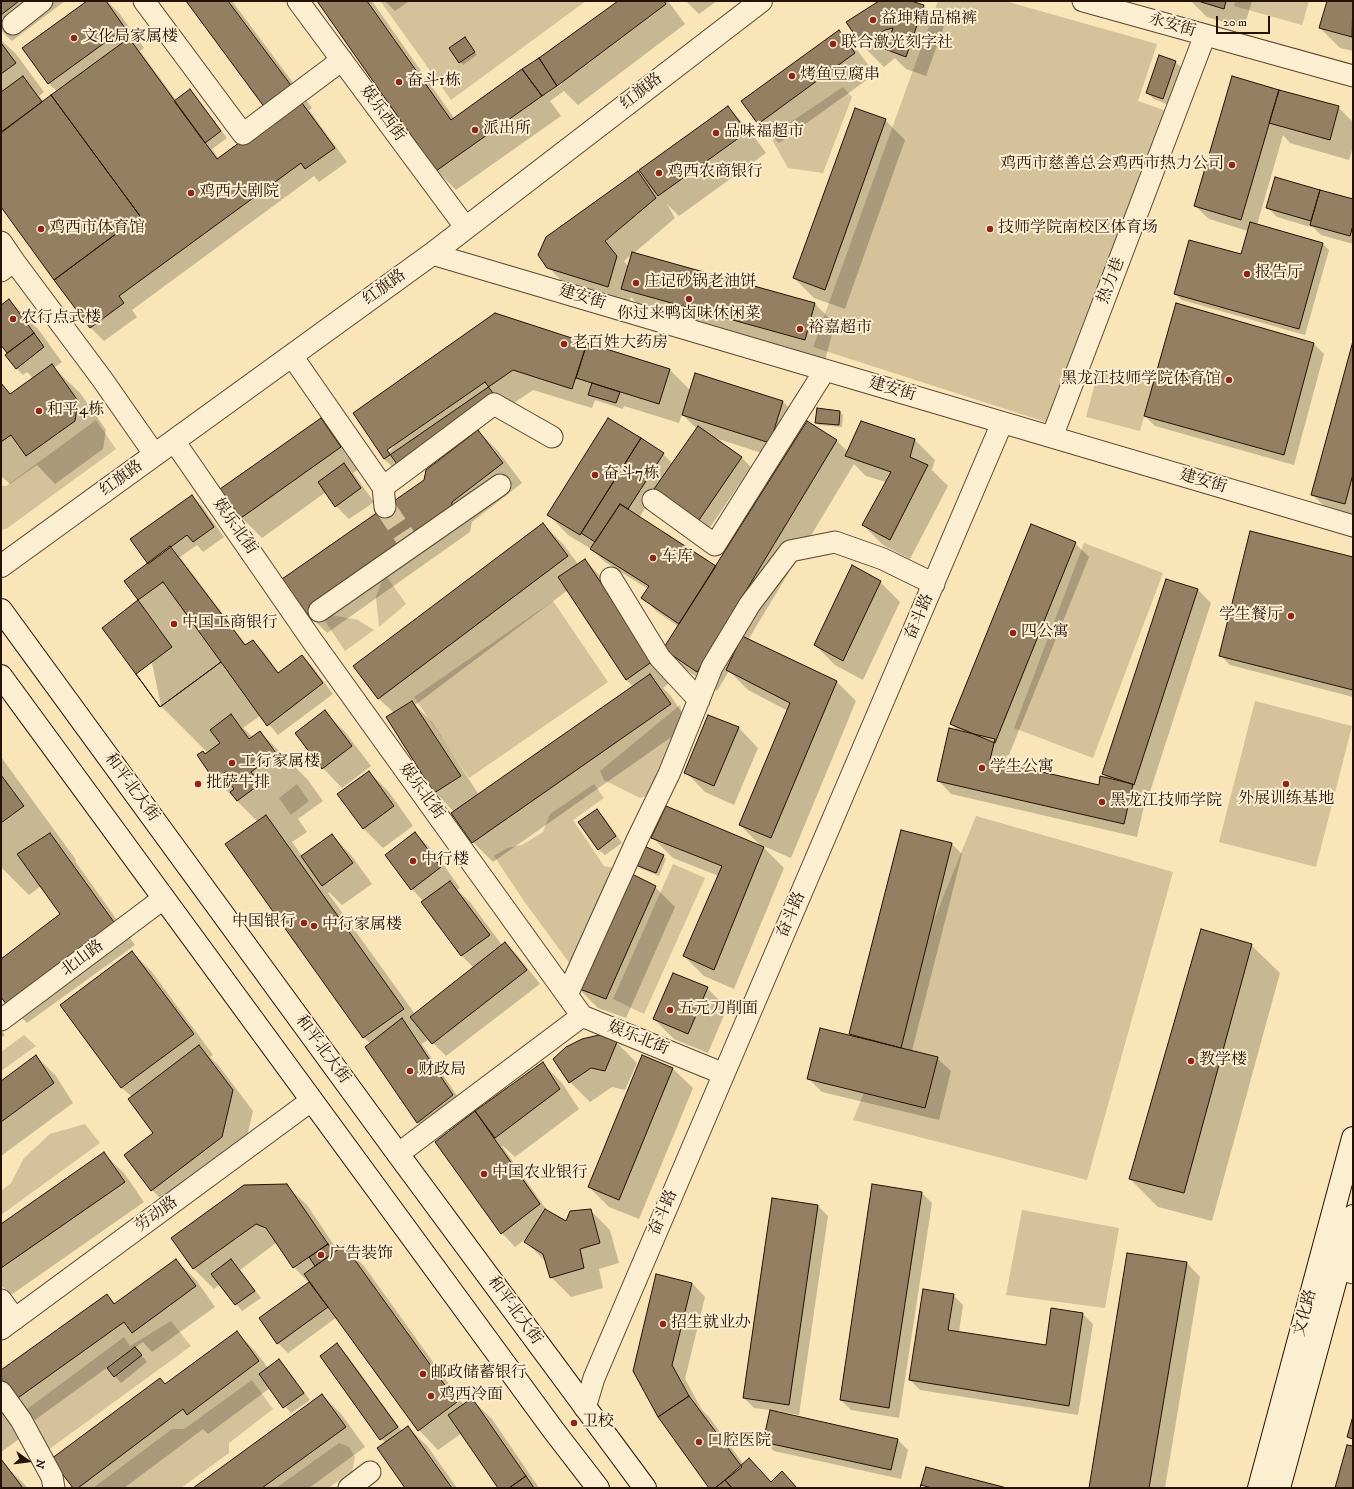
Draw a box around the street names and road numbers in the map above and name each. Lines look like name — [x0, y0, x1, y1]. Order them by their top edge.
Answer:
street label: 永安街 — [1146, 10, 1198, 42]
street label: 红旗路 — [617, 70, 667, 114]
street label: 娱乐西街 — [355, 82, 409, 146]
street label: 热力巷 — [1094, 255, 1130, 307]
street label: 红旗路 — [360, 266, 410, 310]
street label: 建安街 — [556, 282, 608, 314]
street label: 建安街 — [866, 374, 918, 406]
street label: 红旗路 — [97, 457, 147, 501]
street label: 建安街 — [1177, 466, 1229, 498]
street label: 娱乐北街 — [208, 495, 260, 559]
street label: 奋斗路 — [902, 591, 938, 643]
street label: 和平北大街 — [100, 750, 162, 826]
street label: 娱乐北街 — [394, 760, 448, 824]
street label: 奋斗路 — [774, 889, 810, 941]
street label: 北山路 — [58, 937, 108, 981]
street label: 和平北大街 — [291, 1012, 353, 1088]
street label: 娱乐北街 — [605, 1018, 671, 1060]
street label: 奋斗路 — [646, 1187, 682, 1239]
street label: 劳动路 — [132, 1193, 182, 1237]
street label: 和平北大街 — [483, 1273, 545, 1349]
street label: 文化路 — [1291, 1287, 1321, 1339]

